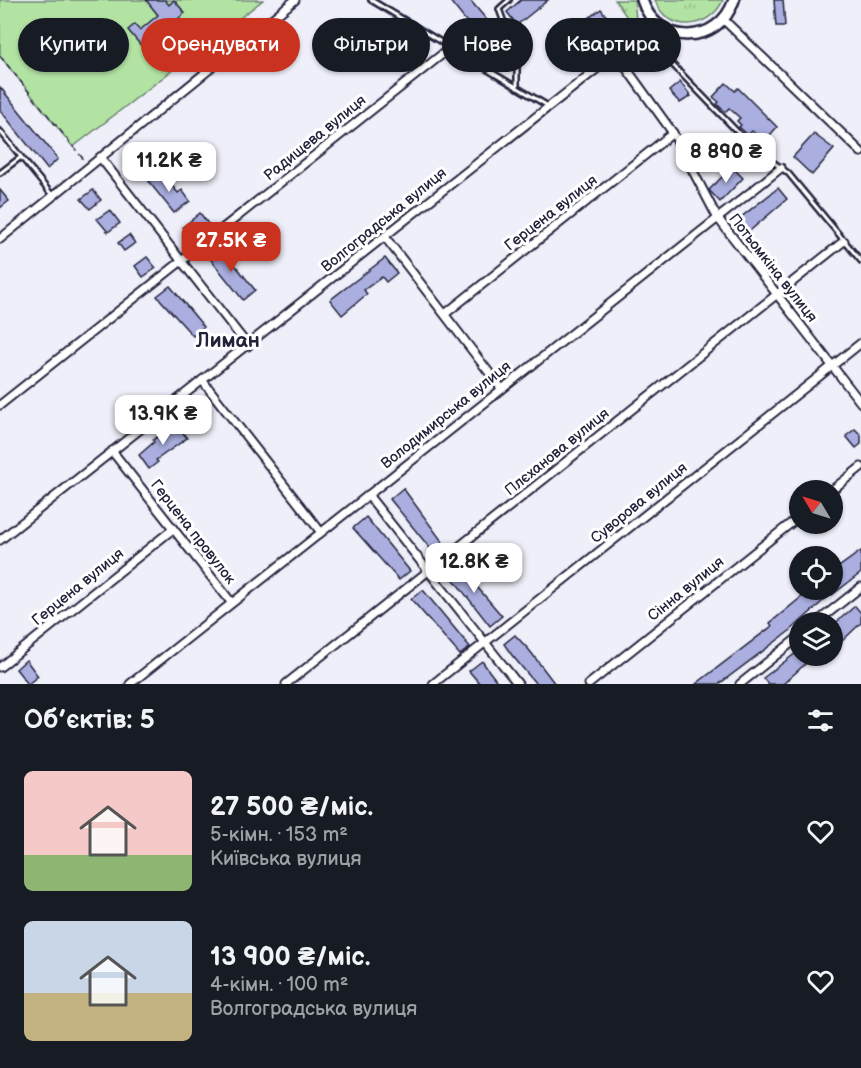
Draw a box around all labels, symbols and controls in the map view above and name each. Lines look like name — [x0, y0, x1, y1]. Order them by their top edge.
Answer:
chip: Купити — [18, 18, 129, 72]
chip: Орендувати — [141, 18, 300, 72]
chip: Фільтри — [312, 18, 430, 72]
chip: Нове — [442, 18, 533, 72]
chip: Квартира — [545, 18, 681, 72]
street label: Радищева вулиця — [260, 91, 370, 185]
pin: 8 890 ₴ — [671, 133, 781, 184]
text: 8 890 ₴ — [690, 140, 762, 164]
pin: 11.2K ₴ — [114, 142, 224, 193]
text: 11.2K ₴ — [136, 149, 202, 173]
street label: Волгоградська вулиця — [318, 164, 450, 276]
street label: Герцена вулиця — [501, 171, 601, 255]
street label: Потьомкіна вулиця — [725, 210, 821, 326]
pin: 27.5K ₴ — [176, 222, 286, 273]
text: 27.5K ₴ — [196, 229, 266, 253]
district label: Лиман — [195, 328, 260, 353]
street label: Володимирська вулиця — [377, 357, 515, 473]
pin: 13.9K ₴ — [108, 395, 218, 446]
text: 13.9K ₴ — [129, 402, 197, 426]
street label: Плєханова вулиця — [501, 404, 613, 500]
street label: Суворова вулиця — [587, 458, 691, 548]
street label: Герцена провулок — [146, 476, 240, 588]
north arrow — [789, 480, 843, 534]
map controls — [789, 480, 843, 666]
pin: 12.8K ₴ — [419, 543, 529, 594]
street label: Герцена вулиця — [28, 544, 128, 630]
button: locate — [789, 546, 843, 600]
text: 12.8K ₴ — [439, 550, 509, 574]
street label: Сінна вулиця — [644, 552, 728, 626]
button: layers — [789, 612, 843, 666]
icon: filters — [804, 704, 837, 737]
text: Об’єктів: 5 — [24, 705, 155, 736]
text: 27 500 ₴/міс. — [210, 792, 373, 823]
icon: home — [72, 795, 144, 867]
icon: heart — [804, 815, 837, 848]
text: 5-кімн. · 153 m² — [210, 823, 348, 847]
text: Київська вулиця — [210, 847, 362, 871]
text: 13 900 ₴/міс. — [210, 942, 370, 973]
icon: home — [72, 945, 144, 1017]
icon: heart — [804, 965, 837, 998]
text: 4-кімн. · 100 m² — [210, 973, 348, 997]
text: Волгоградська вулиця — [210, 997, 417, 1021]

